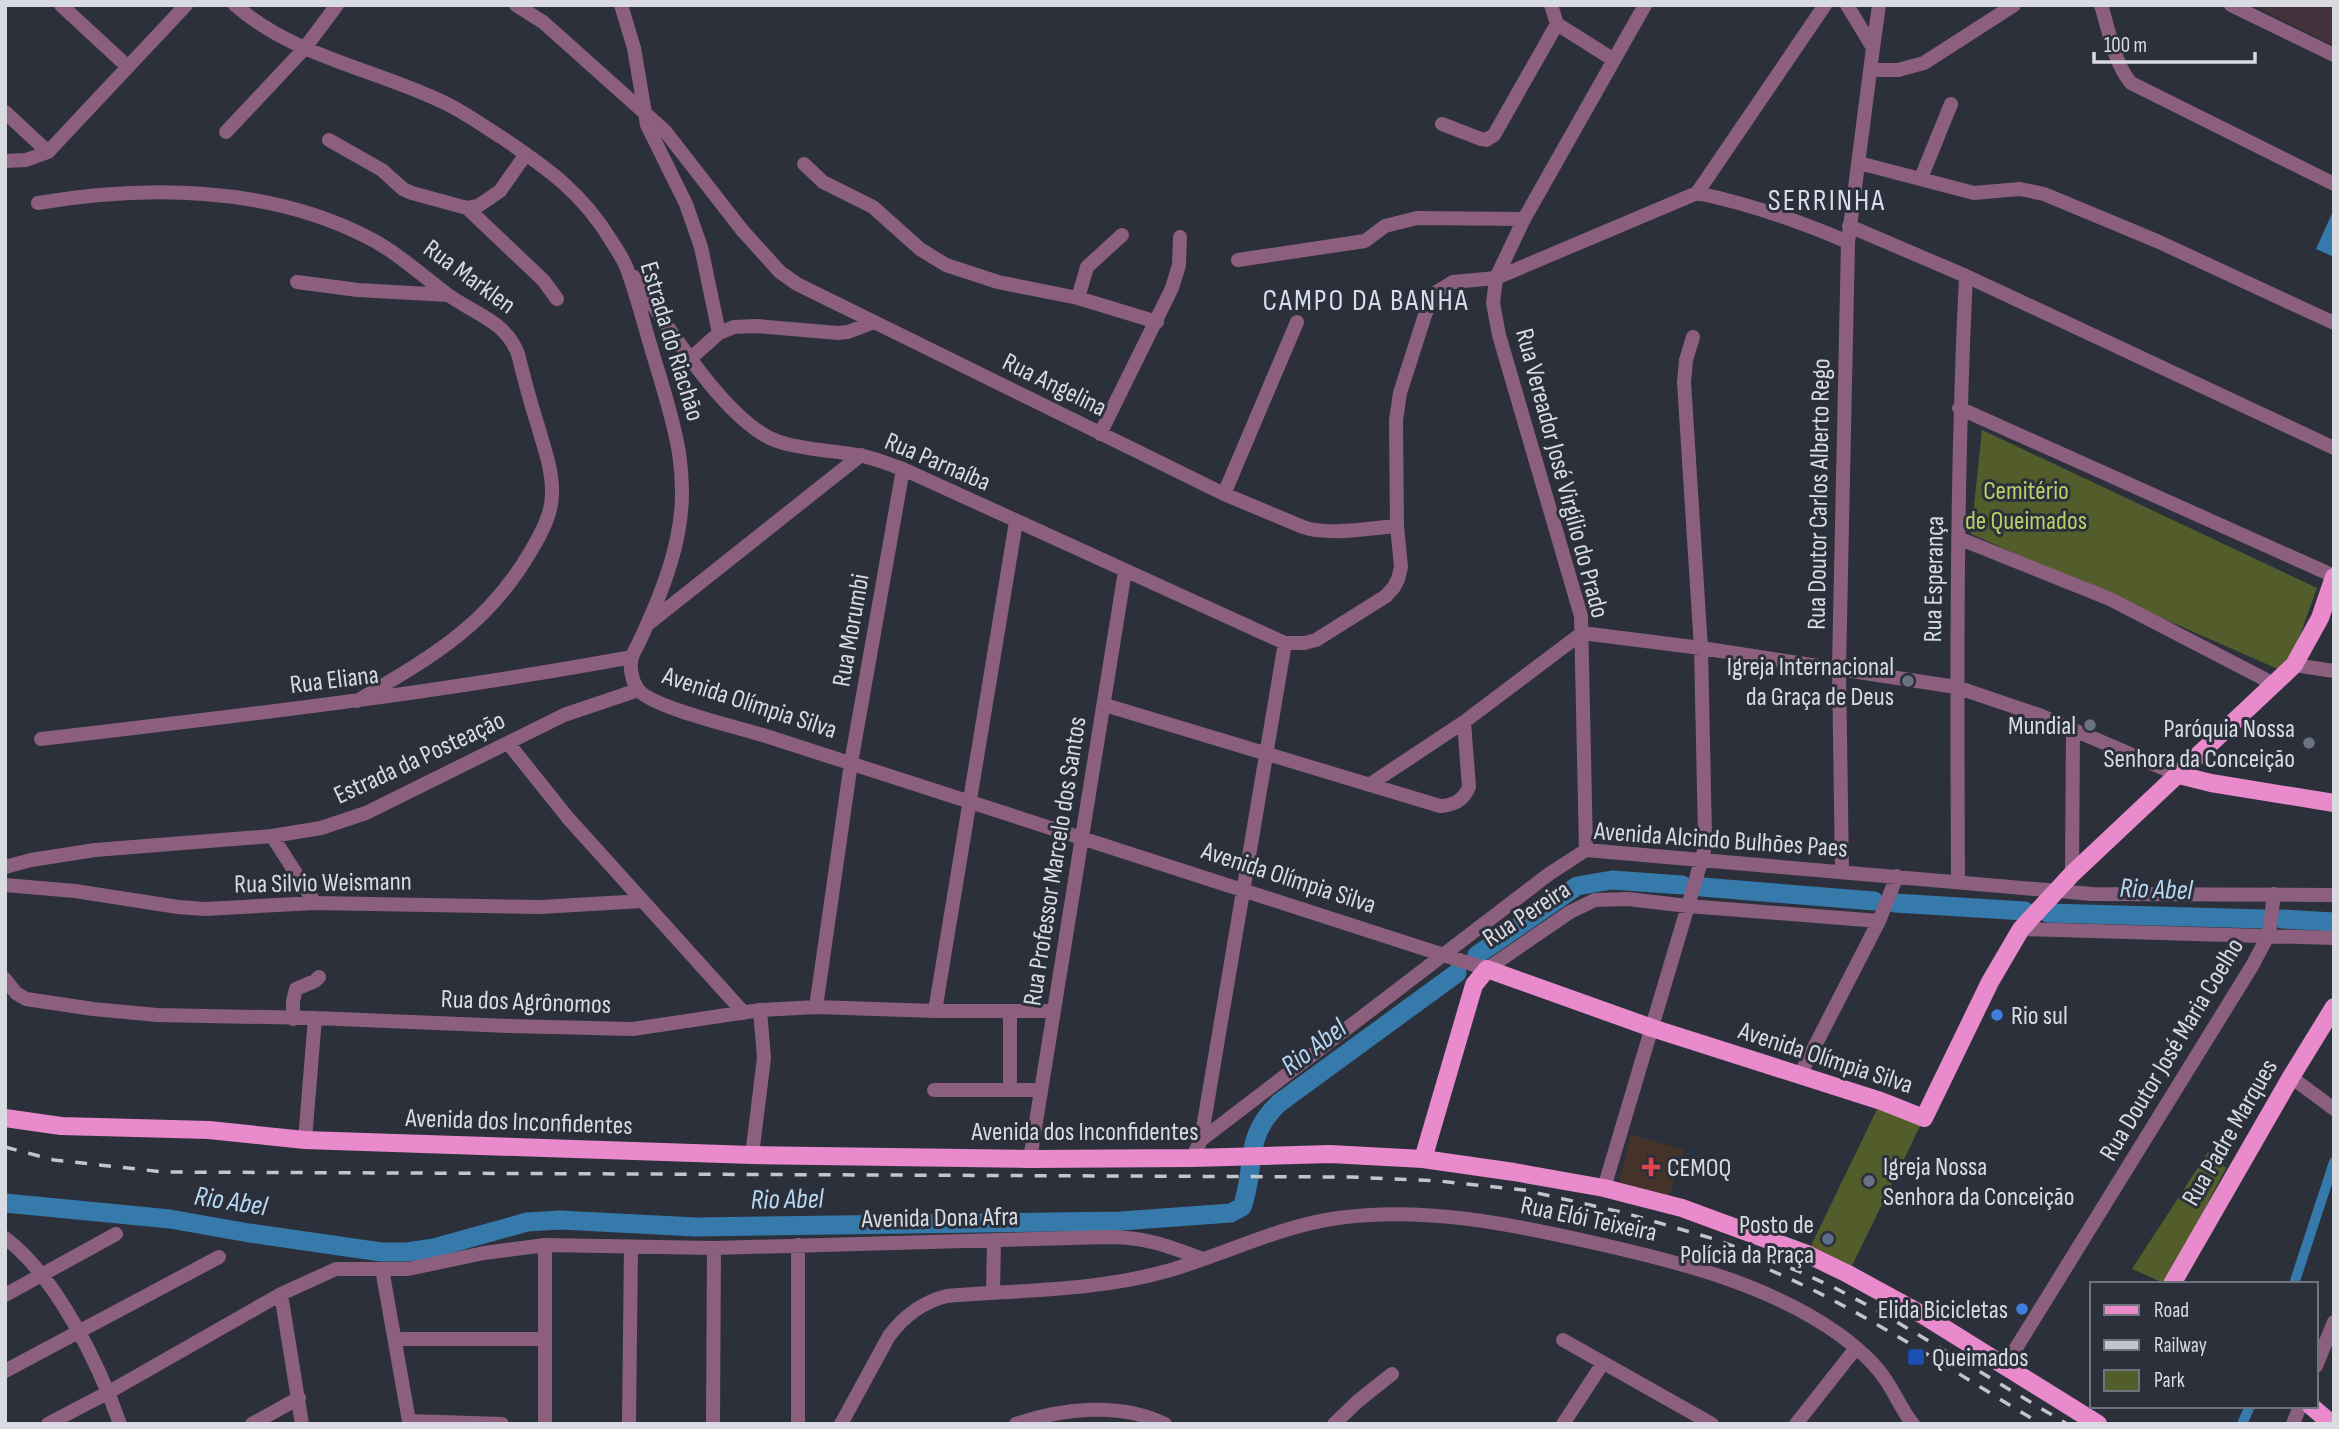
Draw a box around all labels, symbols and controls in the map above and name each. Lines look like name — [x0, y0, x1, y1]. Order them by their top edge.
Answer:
scale bar — [2094, 21, 2255, 65]
text: 100 m — [2104, 33, 2147, 58]
district label: SERRINHA — [1768, 183, 1886, 219]
street label: Rua Marklen — [417, 233, 521, 321]
street label: Estrada do Riachão — [633, 258, 711, 425]
district label: CAMPO DA BANHA — [1263, 283, 1469, 319]
street label: Rua Vereador José Virgílio do Prado — [1508, 325, 1615, 621]
street label: Rua Angelina — [997, 347, 1111, 424]
street label: Rua Doutor Carlos Alberto Rego — [1802, 358, 1837, 630]
street label: Rua Parnaíba — [880, 426, 995, 499]
park label: Cemitério de Queimados — [1965, 476, 2087, 537]
street label: Rua Esperança — [1918, 515, 1951, 643]
street label: Rua Morumbi — [826, 571, 877, 689]
place label: Igreja Internacional da Graça de Deus — [1727, 652, 1894, 713]
street label: Rua Eliana — [288, 660, 380, 701]
street label: Avenida Olímpia Silva — [657, 660, 841, 746]
marker: Igreja Internacional da Graça de Deus — [1900, 673, 1916, 689]
street label: Estrada da Posteação — [329, 705, 510, 812]
place label: Mundial — [2008, 711, 2076, 742]
street label: Rua Professor Marcelo dos Santos — [1017, 714, 1094, 1008]
place label: Paróquia Nossa Senhora da Conceição — [2103, 714, 2295, 775]
marker: Mundial — [2082, 717, 2098, 733]
marker: Paróquia Nossa Senhora da Conceição — [2301, 735, 2317, 751]
street label: Avenida Alcindo Bulhões Paes — [1592, 816, 1849, 865]
street label: Avenida Olímpia Silva — [1196, 835, 1380, 921]
street label: Rua Silvio Weismann — [234, 866, 412, 901]
water label: Rio Abel — [2119, 872, 2194, 907]
street label: Rua Pereira — [1477, 875, 1576, 954]
street label: Rua Doutor José Maria Coelho — [2094, 933, 2251, 1167]
street label: Rua dos Agrônomos — [440, 984, 612, 1021]
place label: Rio sul — [2011, 1001, 2068, 1032]
marker: Rio sul — [1989, 1007, 2005, 1023]
water label: Rio Abel — [1275, 1012, 1354, 1082]
street label: Avenida Olímpia Silva — [1733, 1015, 1917, 1101]
street label: Rua Padre Marques — [2176, 1054, 2285, 1212]
street label: Avenida dos Inconfidentes — [404, 1103, 633, 1142]
street label: Avenida dos Inconfidentes — [970, 1117, 1199, 1148]
place label: Igreja Nossa Senhora da Conceição — [1883, 1152, 2075, 1213]
place label: CEMOQ — [1667, 1153, 1731, 1184]
marker: CEMOQ — [1641, 1157, 1661, 1177]
marker: Igreja Nossa Senhora da Conceição — [1861, 1173, 1877, 1189]
water label: Rio Abel — [192, 1179, 270, 1224]
water label: Rio Abel — [750, 1182, 825, 1217]
street label: Rua Elói Teixeira — [1518, 1190, 1659, 1249]
street label: Avenida Dona Afra — [860, 1202, 1019, 1235]
place label: Posto de Polícia da Praça — [1680, 1210, 1814, 1271]
marker: Posto de Polícia da Praça — [1820, 1231, 1836, 1247]
legend — [2090, 1282, 2318, 1408]
place label: Elida Bicicletas — [1878, 1295, 2008, 1326]
text: Road — [2154, 1298, 2189, 1323]
marker: Elida Bicicletas — [2014, 1301, 2030, 1317]
text: Railway — [2154, 1333, 2207, 1358]
place label: Queimados — [1932, 1343, 2029, 1374]
marker: Queimados — [1906, 1347, 1926, 1367]
text: Park — [2154, 1368, 2185, 1393]

